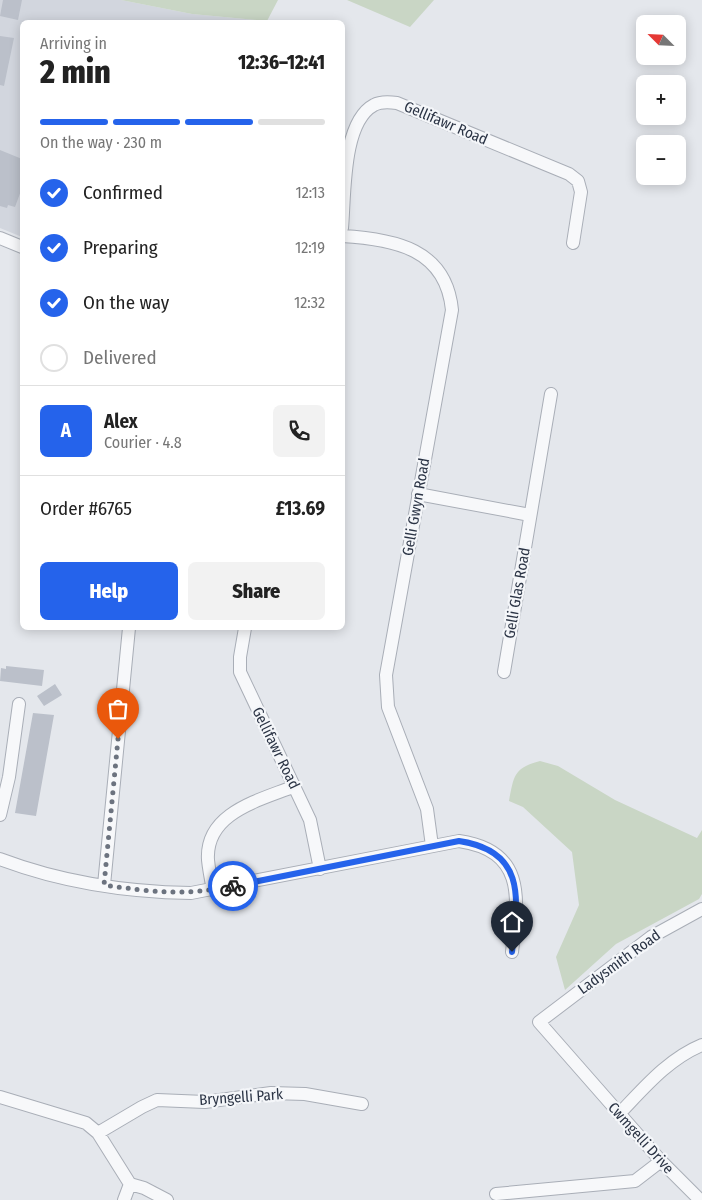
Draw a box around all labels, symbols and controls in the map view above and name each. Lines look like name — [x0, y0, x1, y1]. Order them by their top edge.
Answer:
north arrow — [636, 15, 686, 65]
map controls — [636, 15, 686, 185]
text: Arriving in — [40, 34, 107, 53]
text: 12:36–12:41 — [238, 51, 325, 74]
text: 2 min — [40, 53, 111, 91]
button: + — [636, 75, 686, 125]
street label: Gellifawr Road — [402, 97, 490, 149]
text: On the way · 230 m — [40, 133, 162, 152]
button: − — [636, 135, 686, 185]
icon: check — [40, 179, 68, 207]
text: Confirmed — [83, 181, 163, 204]
text: 12:13 — [296, 183, 325, 202]
icon: check — [40, 234, 68, 262]
text: Preparing — [83, 236, 158, 259]
text: 12:19 — [295, 238, 325, 257]
icon: check — [40, 289, 68, 317]
text: On the way — [83, 291, 169, 314]
text: 12:32 — [294, 293, 325, 312]
text: Delivered — [83, 346, 157, 369]
button: phone — [273, 405, 325, 457]
text: Alex — [104, 410, 138, 433]
text: A — [61, 419, 71, 442]
text: Courier · 4.8 — [104, 433, 182, 452]
street label: Gelli Gwyn Road — [399, 457, 433, 557]
text: Order #6765 — [40, 497, 132, 520]
text: £13.69 — [276, 497, 325, 520]
street label: Gelli Glas Road — [500, 546, 534, 640]
button: Help — [40, 562, 178, 620]
button: Share — [188, 562, 325, 620]
pin — [97, 688, 139, 739]
icon: bag — [104, 695, 132, 723]
street label: Gellifawr Road — [248, 704, 304, 792]
courier — [208, 861, 258, 911]
icon: bike — [219, 872, 247, 900]
pin — [491, 901, 533, 952]
icon: home — [498, 908, 526, 936]
street label: Ladysmith Road — [574, 926, 664, 998]
street label: Bryngelli Park — [198, 1085, 284, 1109]
street label: Cwmgelli Drive — [604, 1099, 678, 1177]

